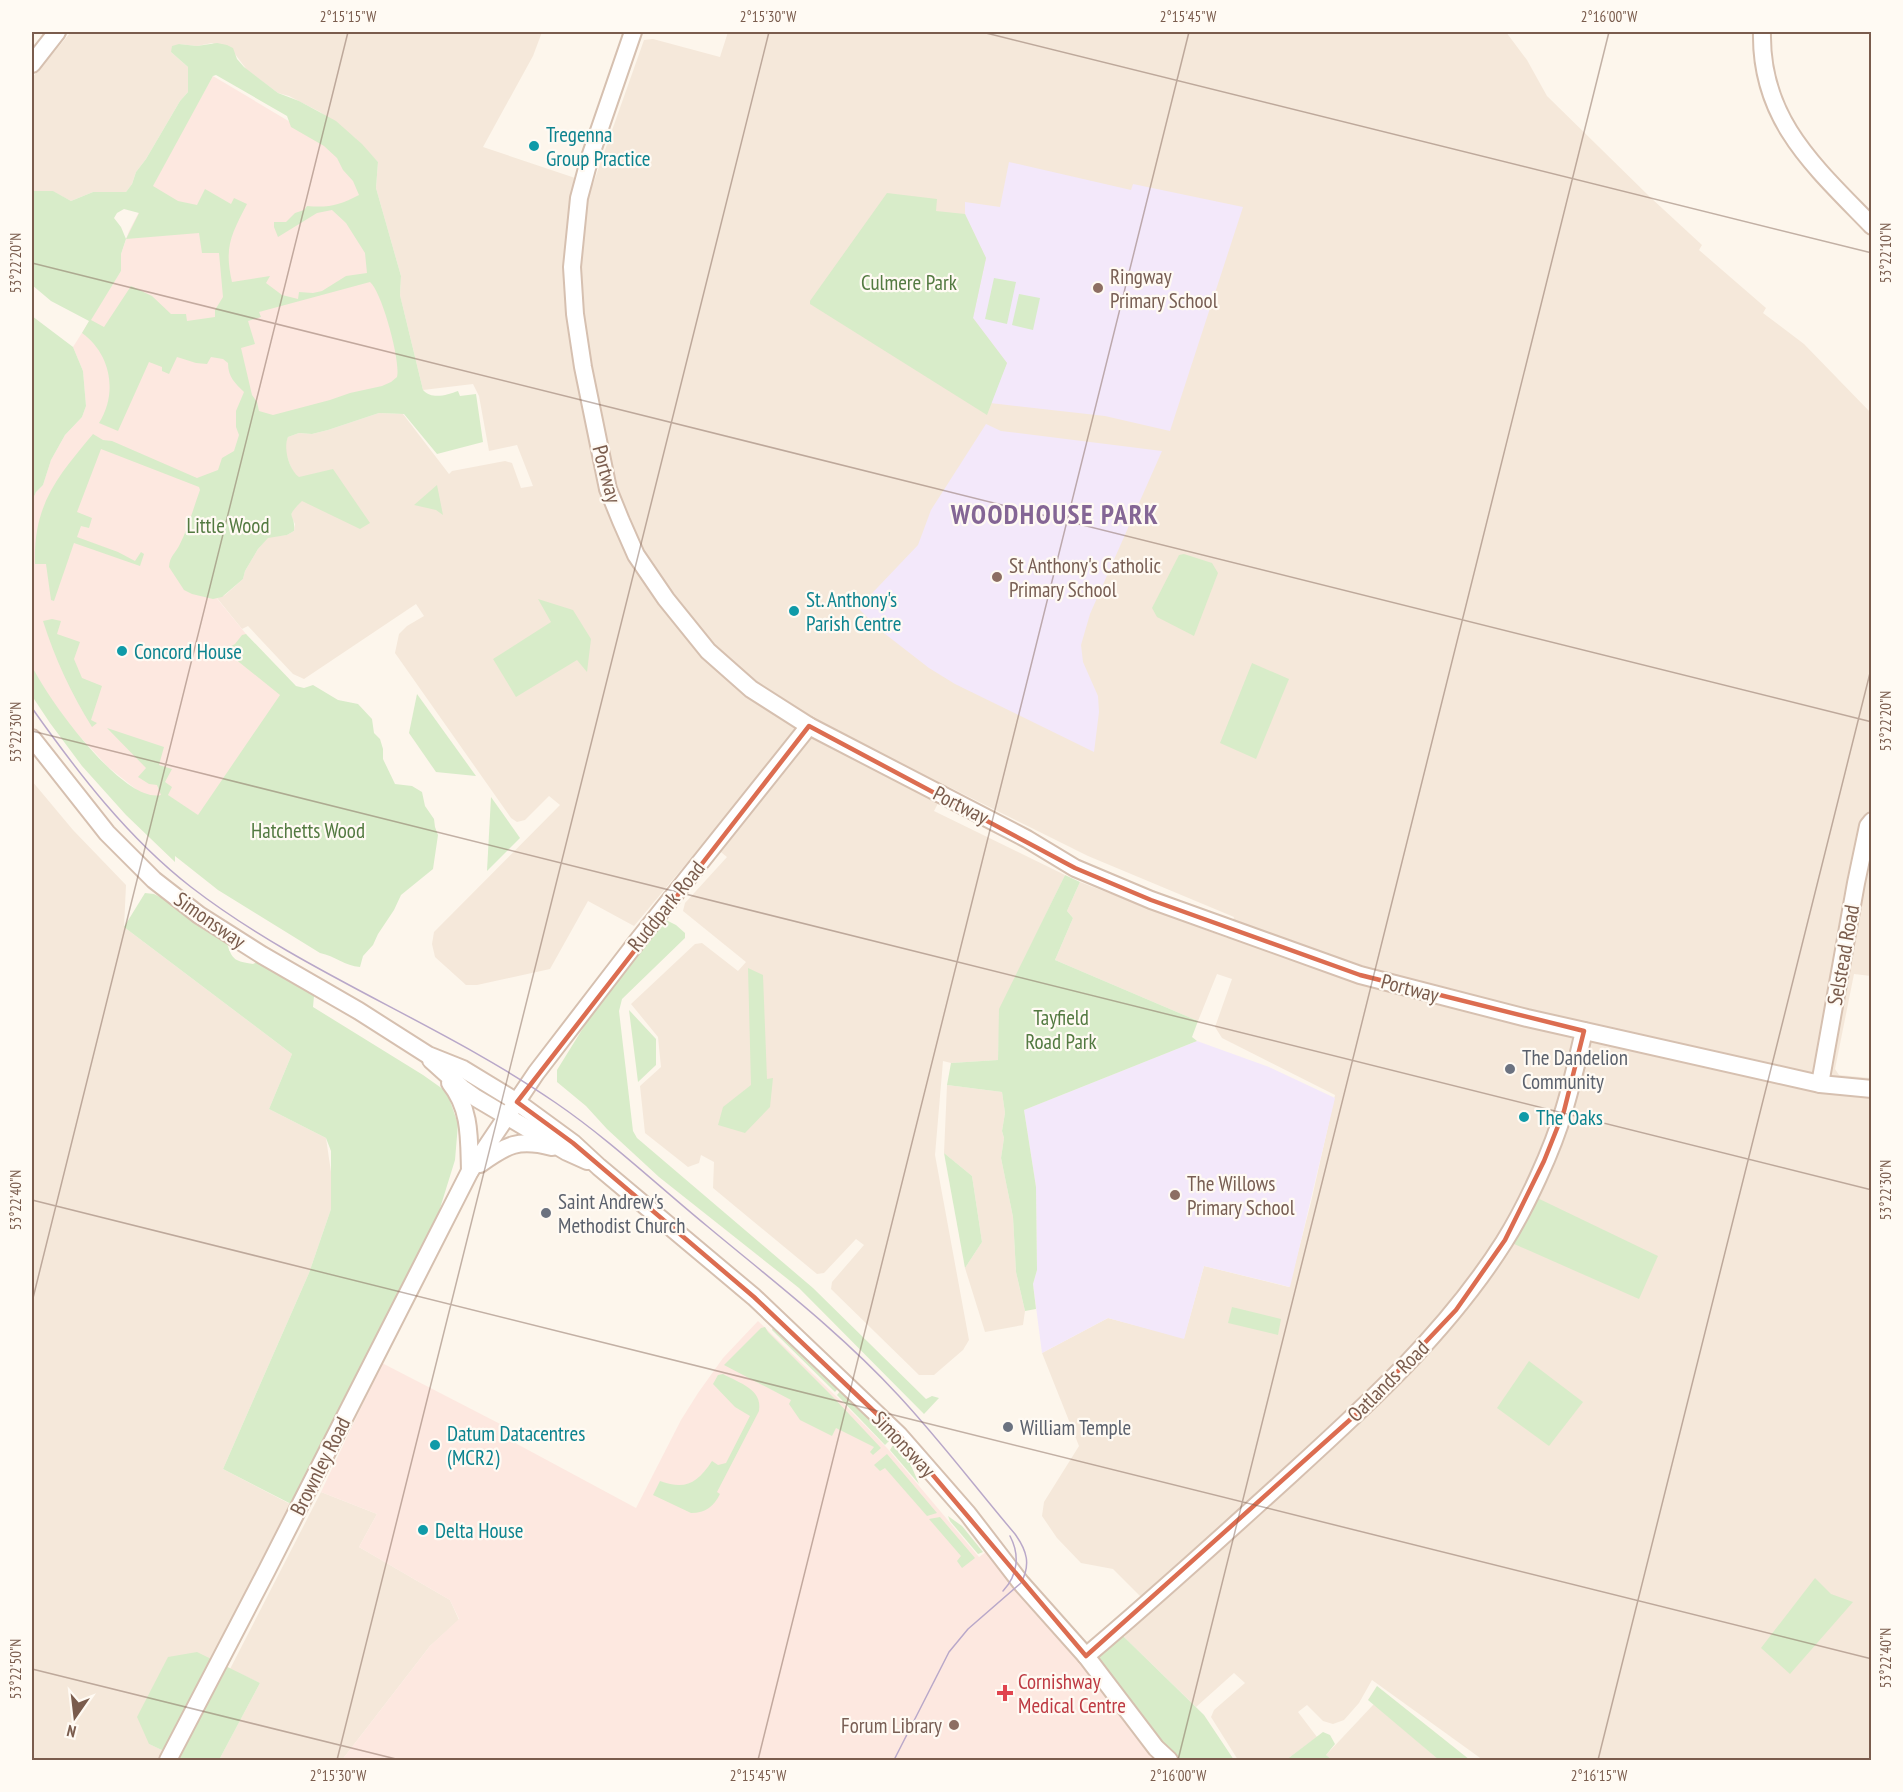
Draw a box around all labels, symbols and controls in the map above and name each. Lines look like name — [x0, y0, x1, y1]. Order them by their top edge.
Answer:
text: 2°15'15"W — [320, 7, 376, 26]
text: 2°15'30"W — [740, 7, 796, 26]
text: 2°15'45"W — [1160, 7, 1216, 26]
text: 2°16'00"W — [1581, 7, 1637, 26]
place label: Tregenna Group Practice — [546, 121, 651, 172]
marker: Tregenna Group Practice — [527, 139, 541, 153]
text: 53°22'10"N — [1876, 223, 1895, 283]
text: 53°22'20"N — [6, 233, 25, 293]
place label: Ringway Primary School — [1110, 263, 1218, 314]
park label: Culmere Park — [861, 269, 957, 296]
marker: Ringway Primary School — [1091, 281, 1105, 295]
street label: Portway — [586, 442, 628, 506]
district label: WOODHOUSE PARK — [950, 497, 1159, 531]
park label: Little Wood — [186, 512, 270, 539]
place label: St Anthony's Catholic Primary School — [1009, 552, 1162, 603]
marker: St Anthony's Catholic Primary School — [990, 570, 1004, 584]
place label: St. Anthony's Parish Centre — [806, 586, 902, 637]
marker: St. Anthony's Parish Centre — [787, 604, 801, 618]
place label: Concord House — [134, 638, 242, 665]
marker: Concord House — [115, 644, 129, 658]
text: 53°22'20"N — [1876, 691, 1895, 751]
text: 53°22'30"N — [6, 702, 25, 762]
street label: Portway — [929, 780, 993, 830]
park label: Hatchetts Wood — [251, 817, 365, 844]
street label: Ruddpark Road — [621, 855, 711, 957]
street label: Simonsway — [169, 886, 251, 954]
street label: Selstead Road — [1821, 903, 1865, 1007]
street label: Portway — [1378, 967, 1442, 1009]
park label: Tayfield Road Park — [1025, 1004, 1097, 1055]
place label: The Dandelion Community — [1522, 1044, 1628, 1095]
marker: The Dandelion Community — [1503, 1062, 1517, 1076]
place label: The Oaks — [1536, 1104, 1603, 1131]
marker: The Oaks — [1517, 1110, 1531, 1124]
text: 53°22'30"N — [1876, 1160, 1895, 1220]
text: 53°22'40"N — [6, 1170, 25, 1230]
place label: The Willows Primary School — [1187, 1170, 1295, 1221]
place label: Saint Andrew's Methodist Church — [558, 1188, 686, 1239]
marker: The Willows Primary School — [1168, 1188, 1182, 1202]
marker: Saint Andrew's Methodist Church — [539, 1206, 553, 1220]
street label: Oatlands Road — [1341, 1334, 1435, 1428]
street label: Simonsway — [866, 1405, 942, 1483]
street label: Brownley Road — [284, 1412, 356, 1520]
place label: William Temple — [1020, 1414, 1131, 1441]
place label: Datum Datacentres (MCR2) — [447, 1420, 585, 1471]
marker: William Temple — [1001, 1420, 1015, 1434]
marker: Datum Datacentres (MCR2) — [428, 1438, 442, 1452]
place label: Delta House — [435, 1517, 523, 1544]
marker: Delta House — [416, 1523, 430, 1537]
text: 53°22'40"N — [1876, 1628, 1895, 1688]
text: 53°22'50"N — [6, 1639, 25, 1699]
place label: Cornishway Medical Centre — [1018, 1668, 1126, 1719]
marker: Cornishway Medical Centre — [996, 1684, 1014, 1702]
north arrow — [45, 1687, 105, 1747]
place label: Forum Library — [841, 1712, 942, 1739]
marker: Forum Library — [947, 1718, 961, 1732]
text: N — [65, 1721, 78, 1742]
text: 2°15'30"W — [310, 1766, 366, 1785]
text: 2°15'45"W — [730, 1766, 786, 1785]
text: 2°16'00"W — [1150, 1766, 1206, 1785]
text: 2°16'15"W — [1571, 1766, 1627, 1785]

